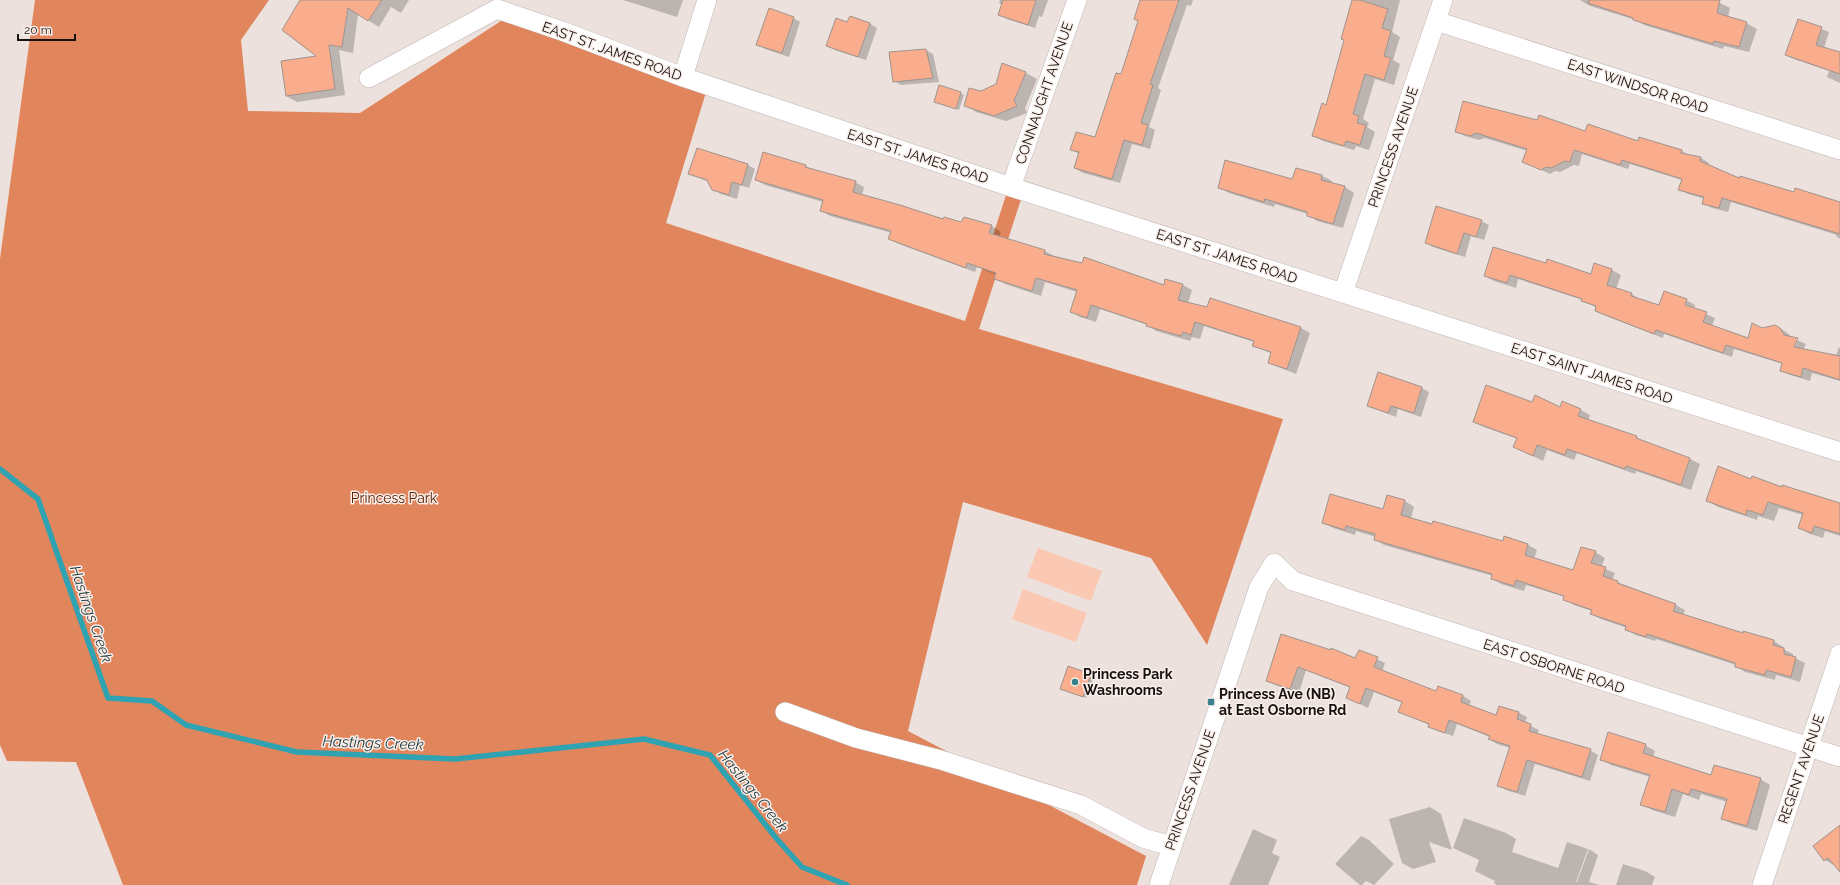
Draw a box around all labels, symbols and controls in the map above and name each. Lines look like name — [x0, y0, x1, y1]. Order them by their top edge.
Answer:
scale bar — [18, 16, 75, 42]
street label: EAST ST. JAMES ROAD — [540, 18, 684, 84]
street label: CONNAUGHT AVENUE — [1012, 20, 1076, 166]
text: 20 m — [24, 23, 52, 37]
street label: EAST WINDSOR ROAD — [1566, 56, 1710, 116]
street label: PRINCESS AVENUE — [1365, 84, 1421, 210]
street label: EAST ST. JAMES ROAD — [845, 126, 991, 186]
street label: EAST ST. JAMES ROAD — [1154, 226, 1300, 286]
street label: EAST SAINT JAMES ROAD — [1509, 339, 1675, 407]
park label: Princess Park — [351, 490, 438, 506]
water label: Hastings Creek — [66, 563, 116, 665]
street label: EAST OSBORNE ROAD — [1481, 636, 1627, 696]
place label: Princess Park Washrooms — [1083, 666, 1173, 698]
marker: Princess Park Washrooms — [1070, 677, 1080, 687]
place label: Princess Ave (NB) at East Osborne Rd — [1219, 686, 1346, 718]
marker: Princess Ave (NB) at East Osborne Rd — [1206, 697, 1216, 707]
street label: REGENT AVENUE — [1775, 712, 1827, 826]
street label: PRINCESS AVENUE — [1162, 727, 1218, 853]
water label: Hastings Creek — [322, 732, 424, 754]
water label: Hastings Creek — [714, 746, 792, 836]

